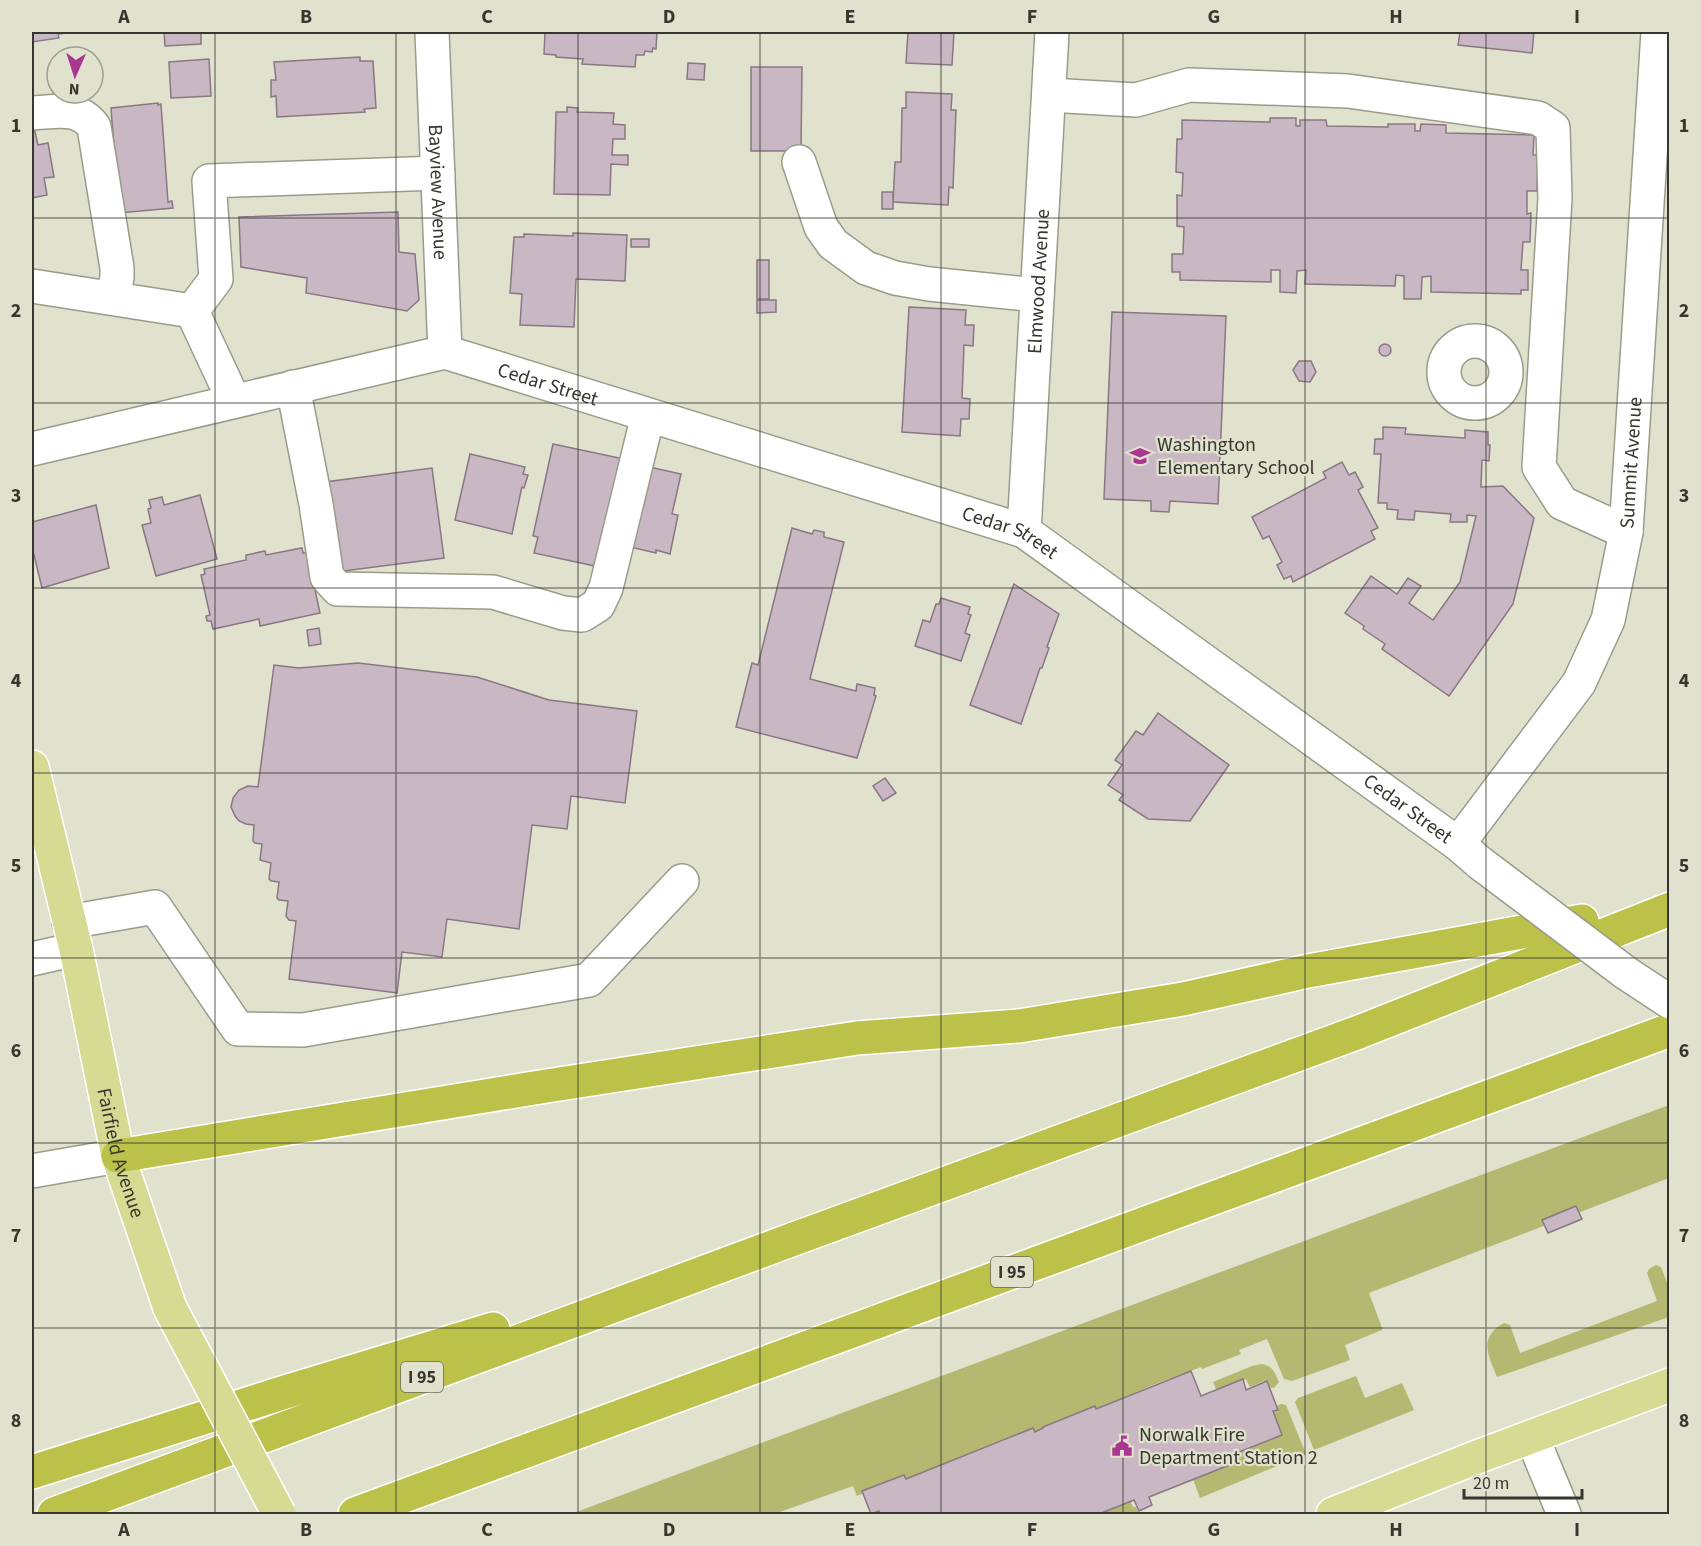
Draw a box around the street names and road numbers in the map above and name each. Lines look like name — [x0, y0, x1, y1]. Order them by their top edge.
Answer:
street label: Bayview Avenue — [421, 124, 454, 260]
street label: Elmwood Avenue — [1021, 208, 1057, 355]
street label: Cedar Street — [494, 356, 602, 414]
street label: Summit Avenue — [1613, 396, 1650, 530]
street label: Cedar Street — [958, 500, 1064, 566]
street label: Cedar Street — [1357, 767, 1458, 851]
street label: Fairfield Avenue — [90, 1085, 151, 1222]
road number: I 95 — [991, 1257, 1033, 1287]
road number: I 95 — [401, 1362, 443, 1392]

